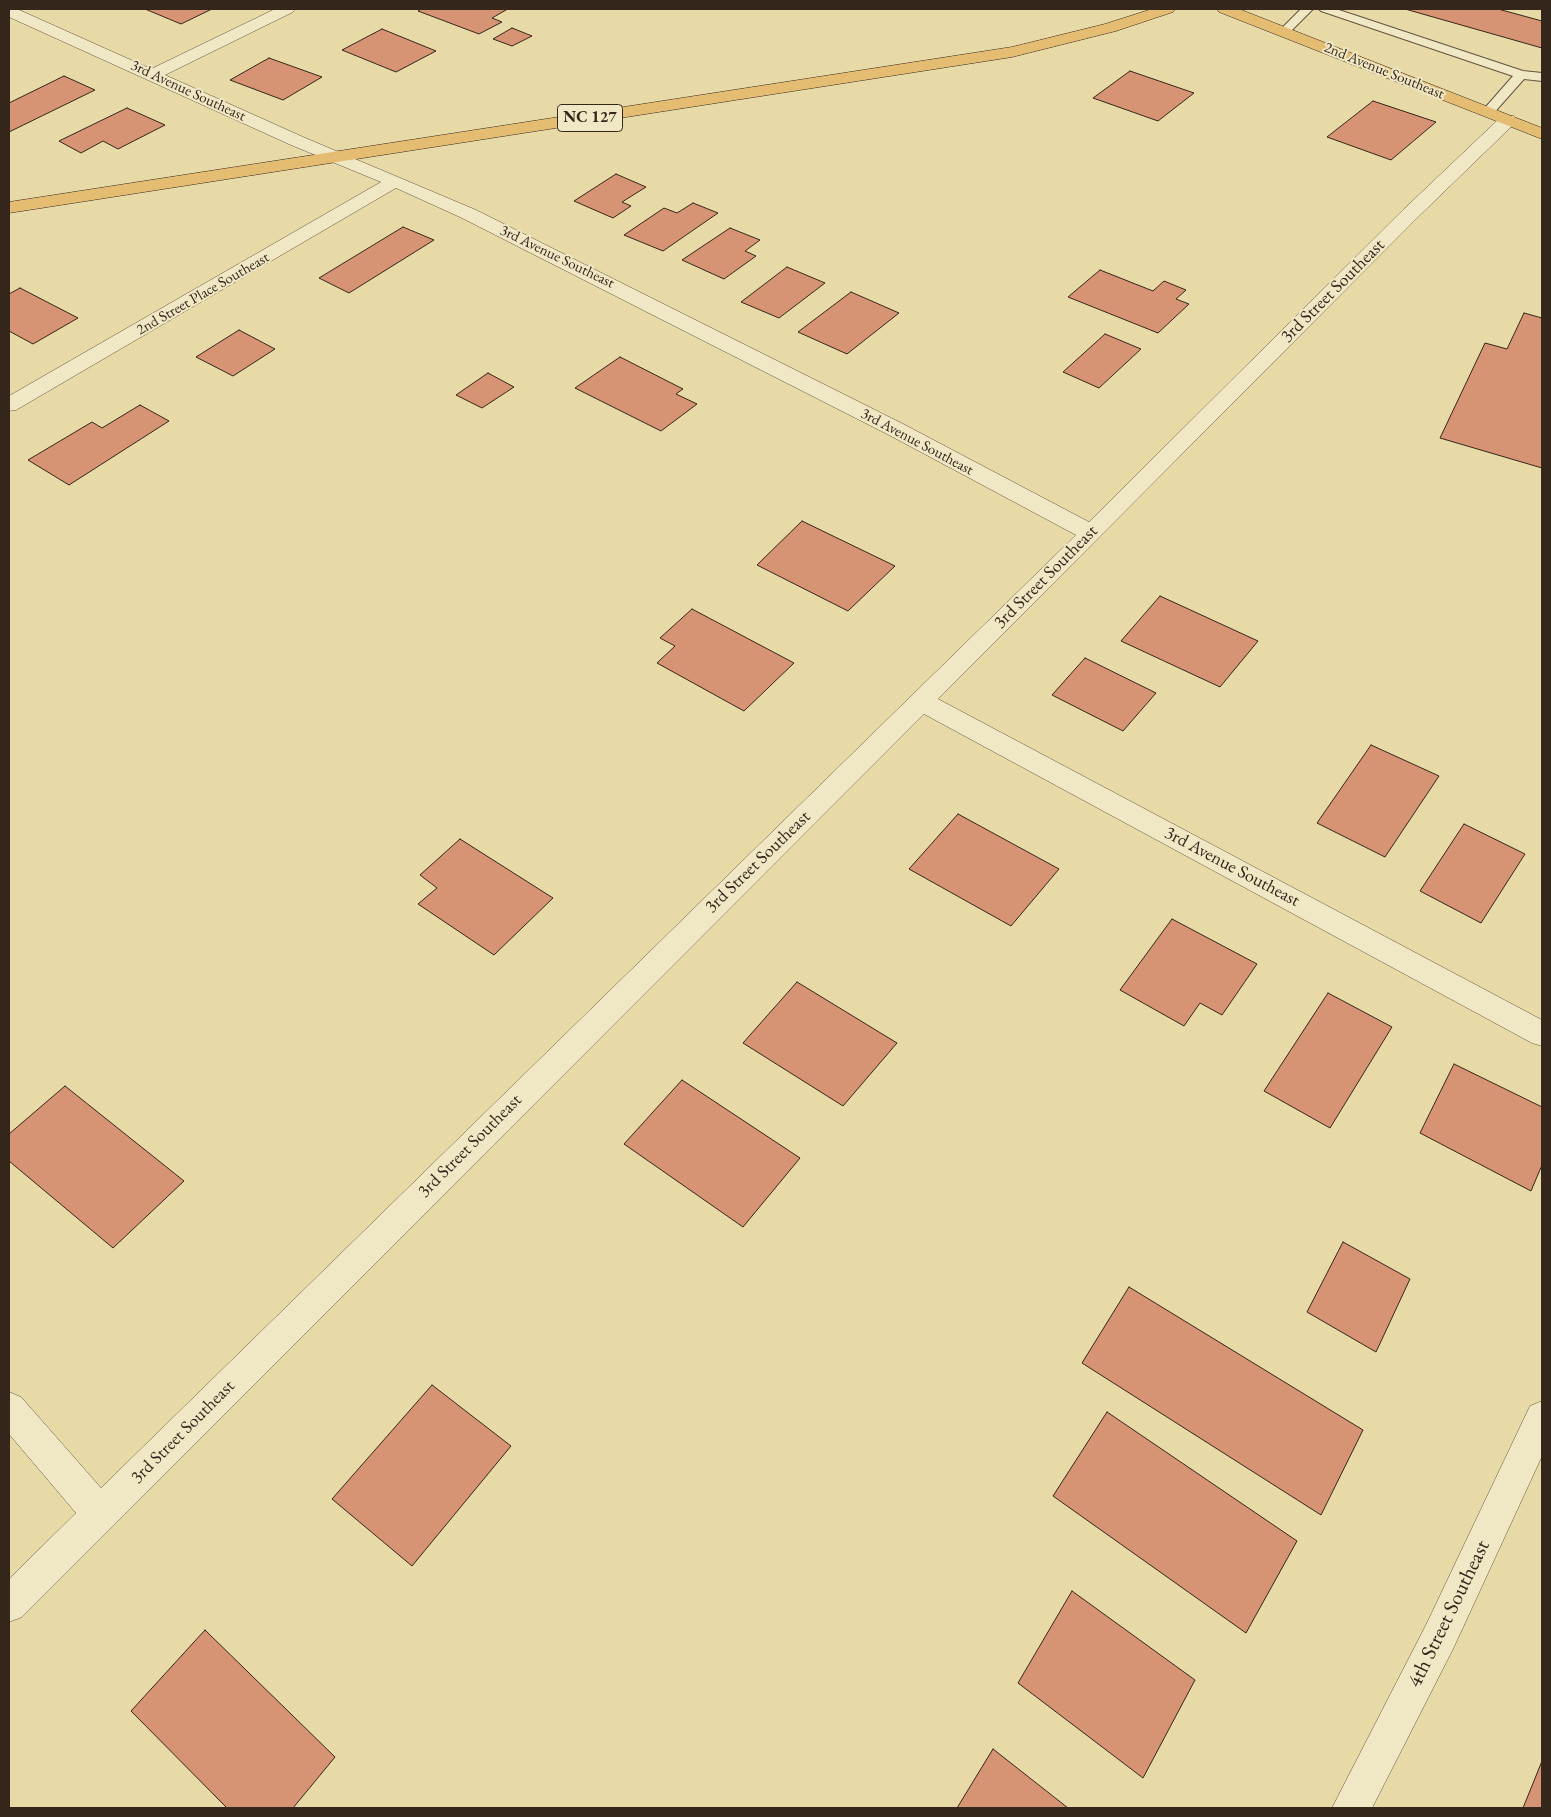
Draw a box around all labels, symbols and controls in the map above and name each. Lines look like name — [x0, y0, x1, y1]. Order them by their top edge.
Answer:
street label: 2nd Avenue Southeast — [1321, 39, 1447, 103]
street label: 3rd Avenue Southeast — [128, 56, 248, 126]
road number: NC 127 — [558, 105, 622, 132]
street label: 3rd Avenue Southeast — [497, 222, 617, 292]
street label: 3rd Street Southeast — [1277, 235, 1389, 347]
street label: 2nd Street Place Southeast — [133, 249, 273, 339]
street label: 3rd Avenue Southeast — [858, 405, 976, 479]
street label: 3rd Street Southeast — [990, 521, 1102, 633]
street label: 3rd Street Southeast — [701, 806, 815, 918]
street label: 3rd Avenue Southeast — [1161, 822, 1303, 912]
street label: 3rd Street Southeast — [414, 1090, 526, 1202]
street label: 3rd Street Southeast — [127, 1376, 239, 1488]
street label: 4th Street Southeast — [1402, 1536, 1496, 1692]

